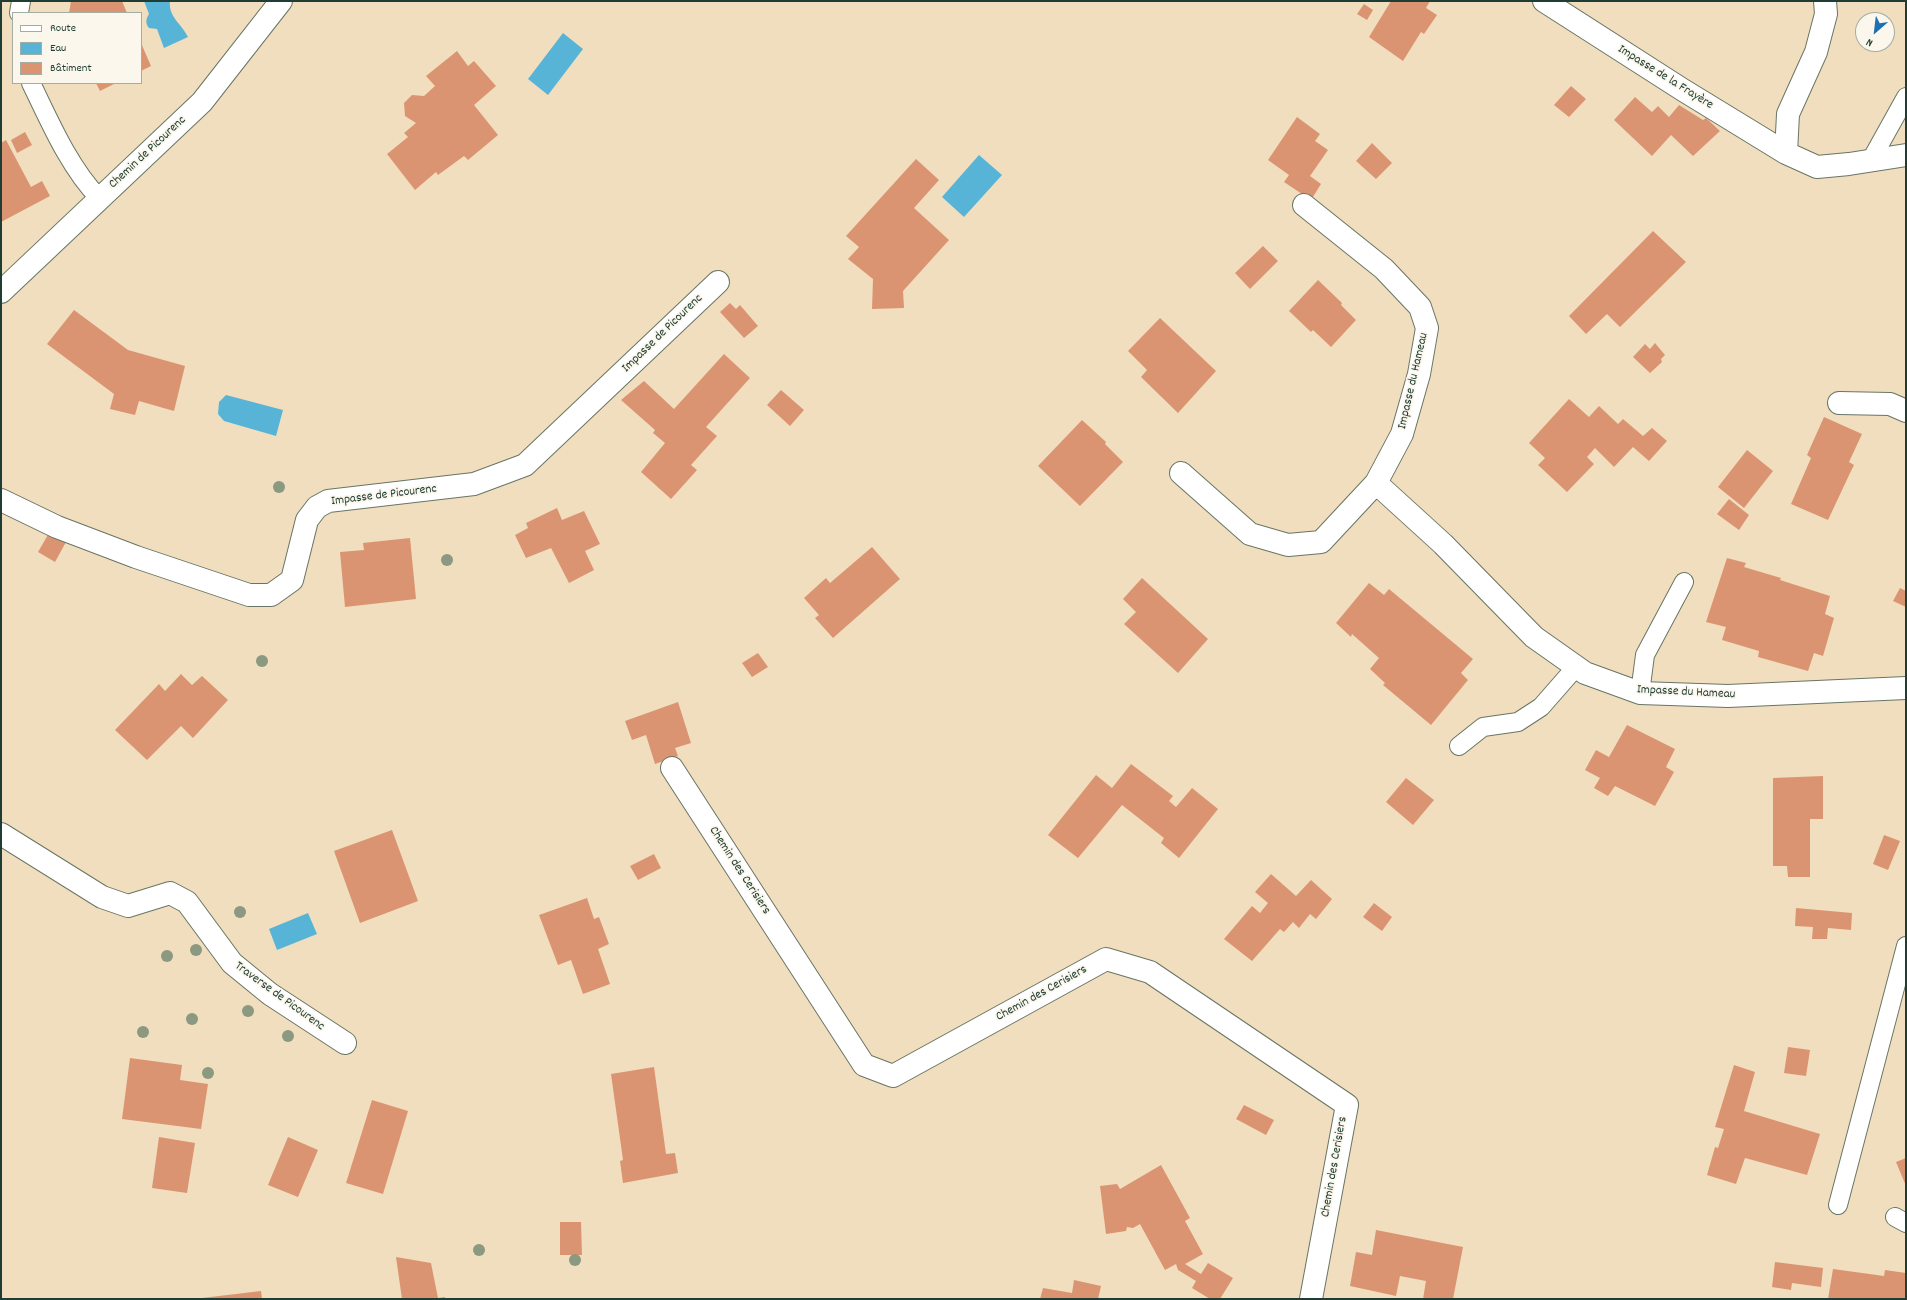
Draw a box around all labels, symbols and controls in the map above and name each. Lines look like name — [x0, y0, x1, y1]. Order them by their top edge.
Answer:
legend — [12, 12, 142, 84]
north arrow — [1855, 12, 1895, 52]
text: Route — [50, 20, 76, 37]
text: N — [1864, 33, 1876, 50]
text: Eau — [50, 40, 66, 57]
street label: Impasse de la Frayère — [1614, 42, 1716, 114]
text: Bâtiment — [50, 60, 92, 77]
street label: Chemin de Picourenc — [106, 113, 190, 193]
street label: Impasse de Picourenc — [619, 292, 707, 376]
street label: Impasse du Hameau — [1395, 331, 1433, 431]
street label: Impasse de Picourenc — [330, 482, 438, 510]
street label: Impasse du Hameau — [1636, 683, 1736, 703]
street label: Chemin des Cerisiers — [705, 824, 773, 918]
street label: Traverse de Picourenc — [231, 959, 327, 1035]
street label: Chemin des Cerisiers — [994, 962, 1090, 1026]
street label: Chemin des Cerisiers — [1318, 1115, 1352, 1219]

